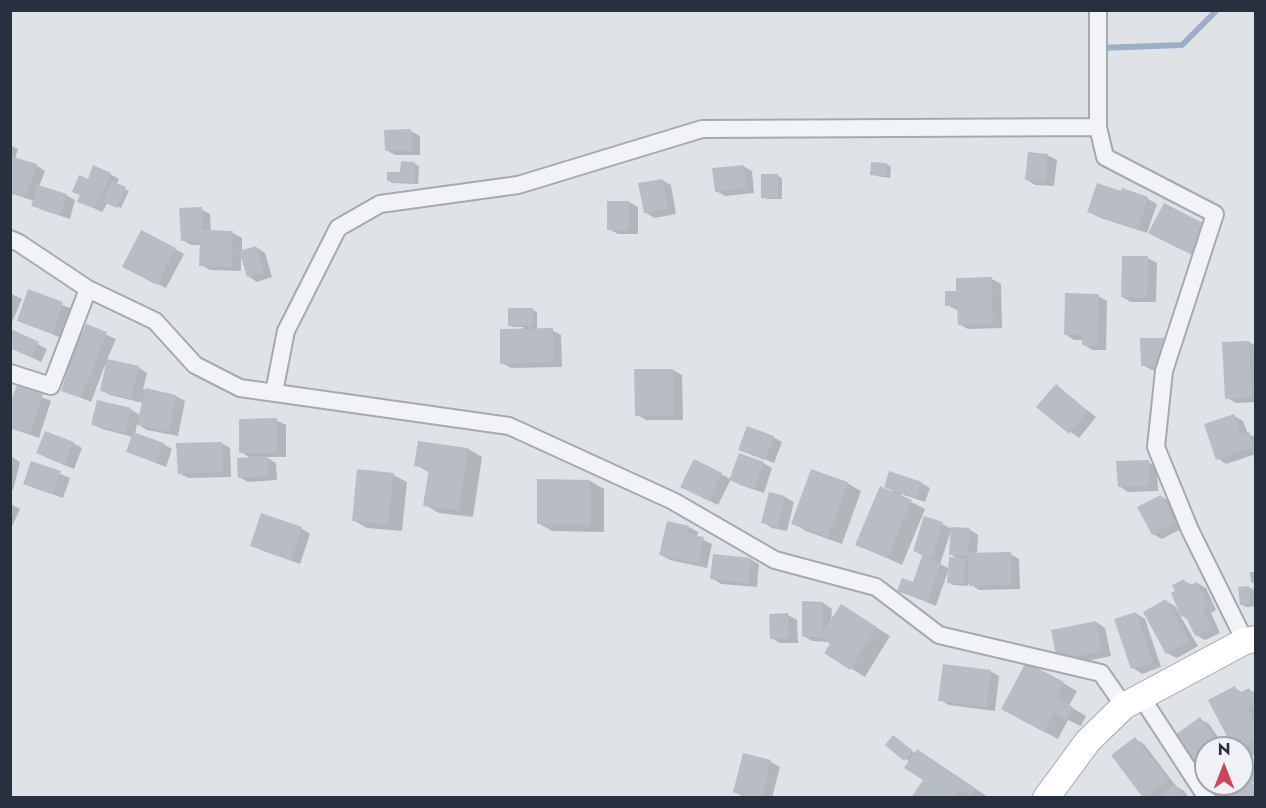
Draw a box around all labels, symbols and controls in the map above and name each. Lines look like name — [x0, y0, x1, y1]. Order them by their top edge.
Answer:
north arrow — [1194, 736, 1254, 796]
text: N — [1218, 738, 1230, 761]

